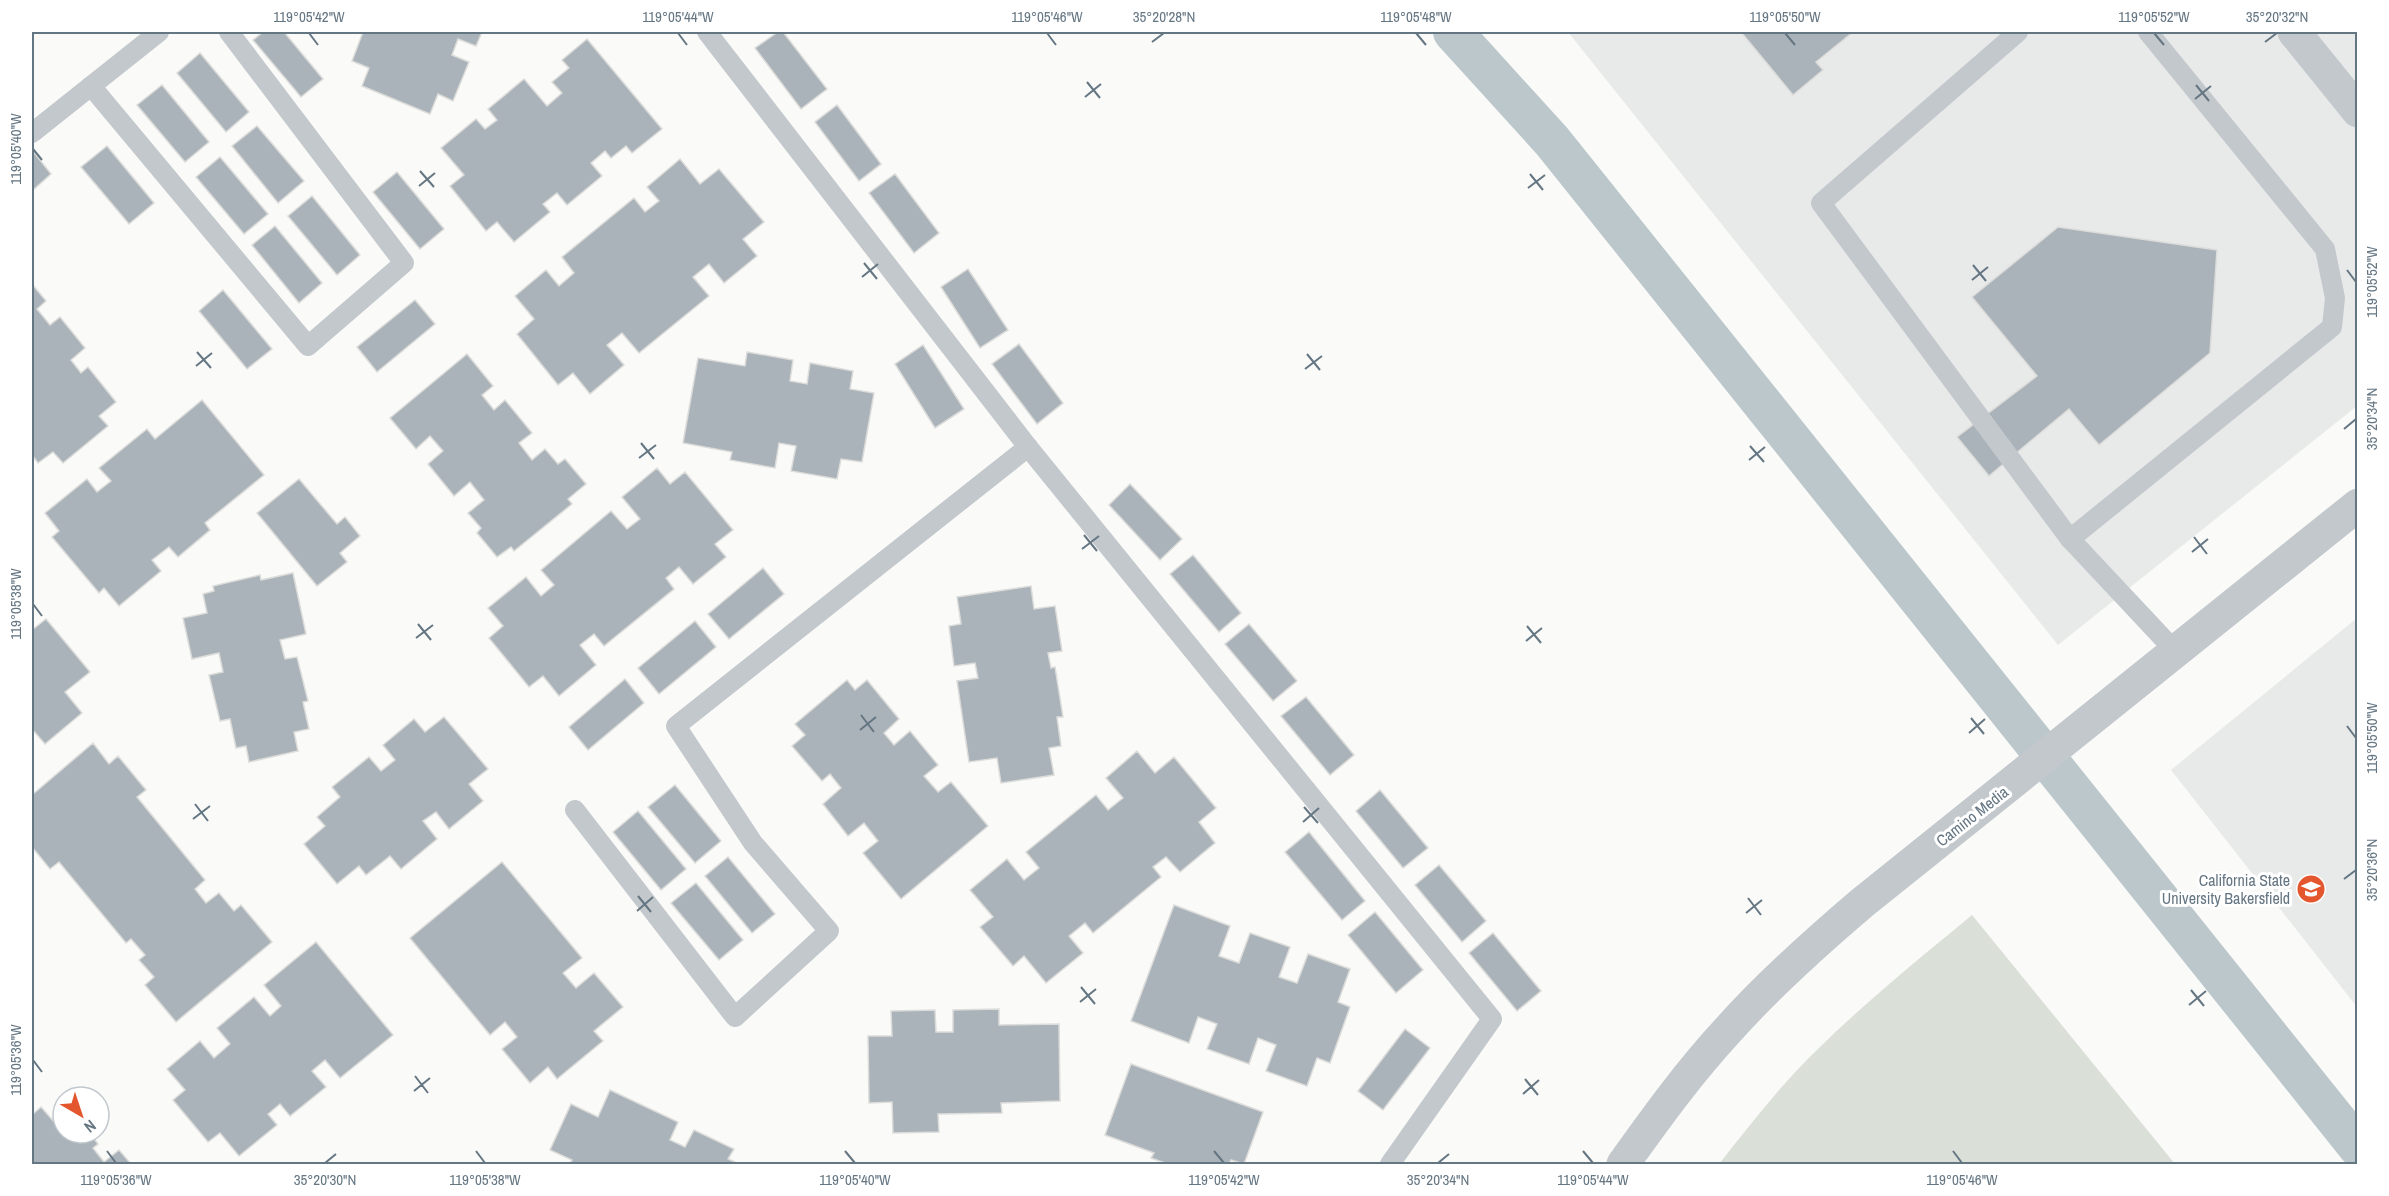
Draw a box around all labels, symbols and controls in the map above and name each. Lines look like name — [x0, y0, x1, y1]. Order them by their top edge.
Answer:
text: 119°05'42"W — [273, 6, 345, 27]
text: 119°05'44"W — [642, 6, 714, 27]
text: 119°05'46"W — [1011, 6, 1083, 27]
text: 35°20'28"N — [1133, 6, 1195, 27]
text: 119°05'48"W — [1380, 6, 1452, 27]
text: 119°05'50"W — [1749, 6, 1821, 27]
text: 119°05'52"W — [2118, 6, 2190, 27]
text: 35°20'32"N — [2246, 6, 2308, 27]
text: 119°05'40"W — [5, 113, 26, 185]
text: 119°05'52"W — [2361, 246, 2382, 318]
text: 35°20'34"N — [2361, 388, 2382, 450]
text: 119°05'38"W — [5, 568, 26, 640]
text: 119°05'50"W — [2361, 702, 2382, 774]
street label: Camino Media — [1931, 780, 2013, 851]
text: 35°20'36"N — [2361, 839, 2382, 901]
place label: California State University Bakersfield — [2162, 869, 2290, 909]
school or university icon: California State University Bakersfield — [2295, 873, 2327, 905]
text: 119°05'36"W — [5, 1024, 26, 1096]
north arrow — [51, 1085, 111, 1145]
text: N — [80, 1115, 101, 1138]
text: 119°05'36"W — [80, 1169, 152, 1190]
text: 35°20'30"N — [294, 1169, 356, 1190]
text: 119°05'38"W — [449, 1169, 521, 1190]
text: 119°05'40"W — [819, 1169, 891, 1190]
text: 119°05'42"W — [1188, 1169, 1260, 1190]
text: 35°20'34"N — [1407, 1169, 1469, 1190]
text: 119°05'44"W — [1557, 1169, 1629, 1190]
text: 119°05'46"W — [1926, 1169, 1998, 1190]

